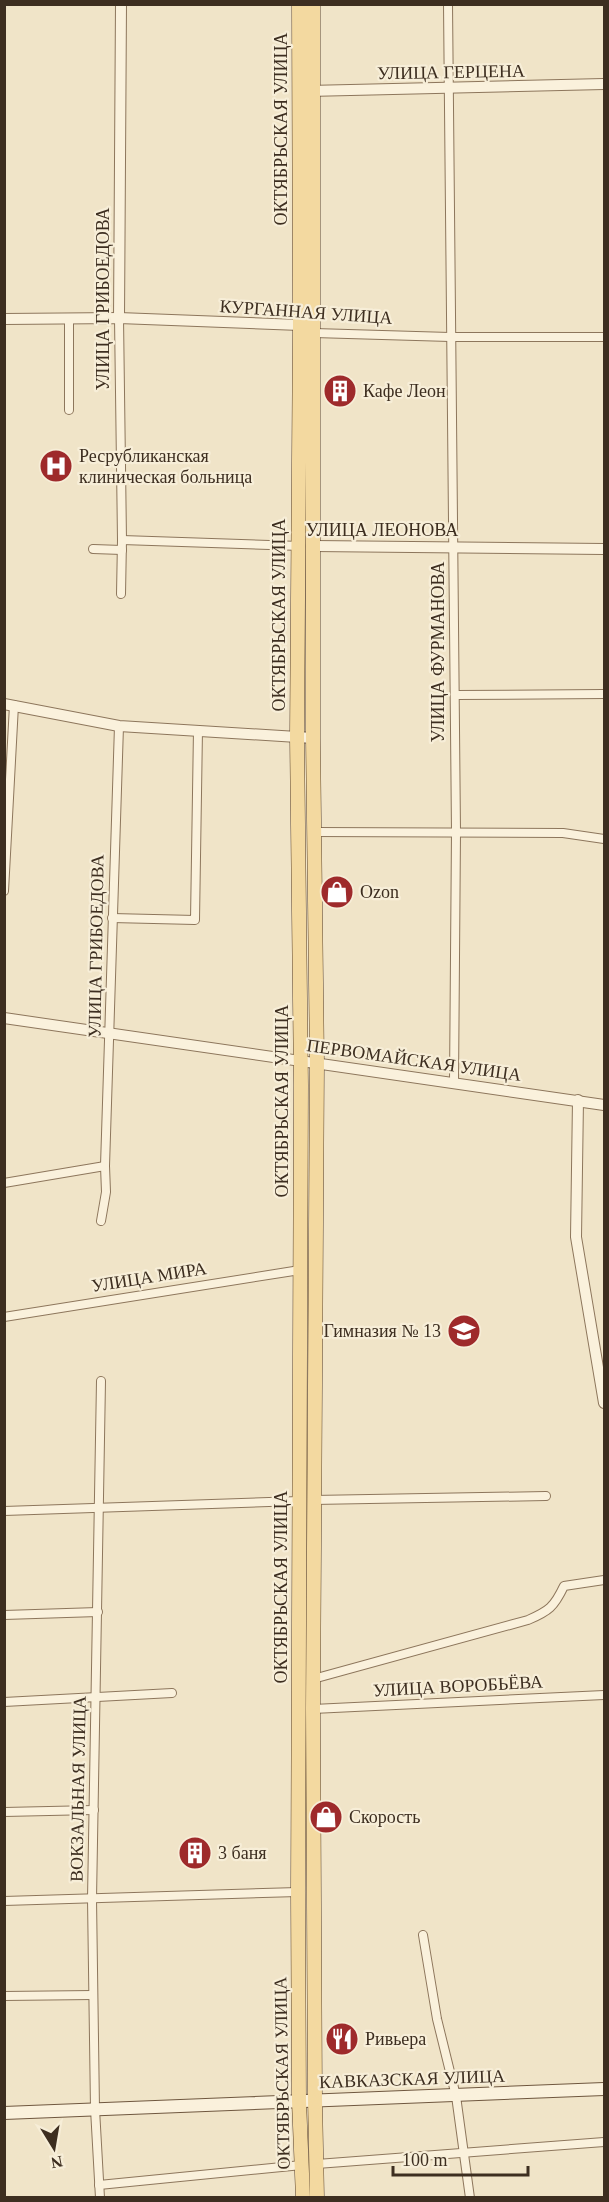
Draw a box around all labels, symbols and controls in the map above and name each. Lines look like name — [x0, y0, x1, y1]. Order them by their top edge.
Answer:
street label: ОКТЯБРЬСКАЯ УЛИЦА — [271, 33, 291, 226]
street label: УЛИЦА ГЕРЦЕНА — [377, 61, 525, 83]
street label: УЛИЦА ГРИБОЕДОВА — [93, 207, 113, 391]
street label: КУРГАННАЯ УЛИЦА — [219, 296, 393, 328]
building icon: Кафе Леон — [322, 373, 358, 409]
place label: Кафе Леон — [363, 381, 446, 401]
place label: Ресрубликанская клиническая больница — [79, 446, 252, 487]
hospital icon: Ресрубликанская клиническая больница — [38, 448, 74, 484]
street label: ОКТЯБРЬСКАЯ УЛИЦА — [269, 519, 289, 712]
street label: УЛИЦА ЛЕОНОВА — [306, 520, 458, 540]
street label: УЛИЦА ФУРМАНОВА — [428, 562, 448, 742]
street label: УЛИЦА ГРИБОЕДОВА — [84, 854, 108, 1038]
shop icon: Ozon — [319, 874, 355, 910]
place label: Ozon — [360, 882, 399, 902]
street label: ОКТЯБРЬСКАЯ УЛИЦА — [272, 1005, 292, 1198]
street label: ПЕРВОМАЙСКАЯ УЛИЦА — [305, 1035, 523, 1085]
street label: УЛИЦА МИРА — [90, 1258, 208, 1296]
school or university icon: Гимназия № 13 — [446, 1313, 482, 1349]
place label: Гимназия № 13 — [323, 1321, 441, 1341]
street label: ОКТЯБРЬСКАЯ УЛИЦА — [271, 1491, 291, 1684]
street label: УЛИЦА ВОРОБЬЁВА — [372, 1672, 544, 1700]
street label: ВОКЗАЛЬНАЯ УЛИЦА — [66, 1696, 90, 1882]
shop icon: Скорость — [308, 1799, 344, 1835]
place label: Скорость — [349, 1807, 420, 1827]
building icon: 3 баня — [177, 1835, 213, 1871]
place label: 3 баня — [218, 1843, 267, 1863]
street label: ОКТЯБРЬСКАЯ УЛИЦА — [270, 1976, 294, 2170]
restaurant icon: Ривьера — [324, 2021, 360, 2057]
place label: Ривьера — [365, 2029, 426, 2049]
street label: КАВКАЗСКАЯ УЛИЦА — [319, 2066, 505, 2092]
north arrow — [24, 2118, 84, 2178]
scale bar — [393, 2139, 528, 2177]
text: 100 m — [402, 2150, 448, 2170]
text: N — [49, 2153, 64, 2172]

